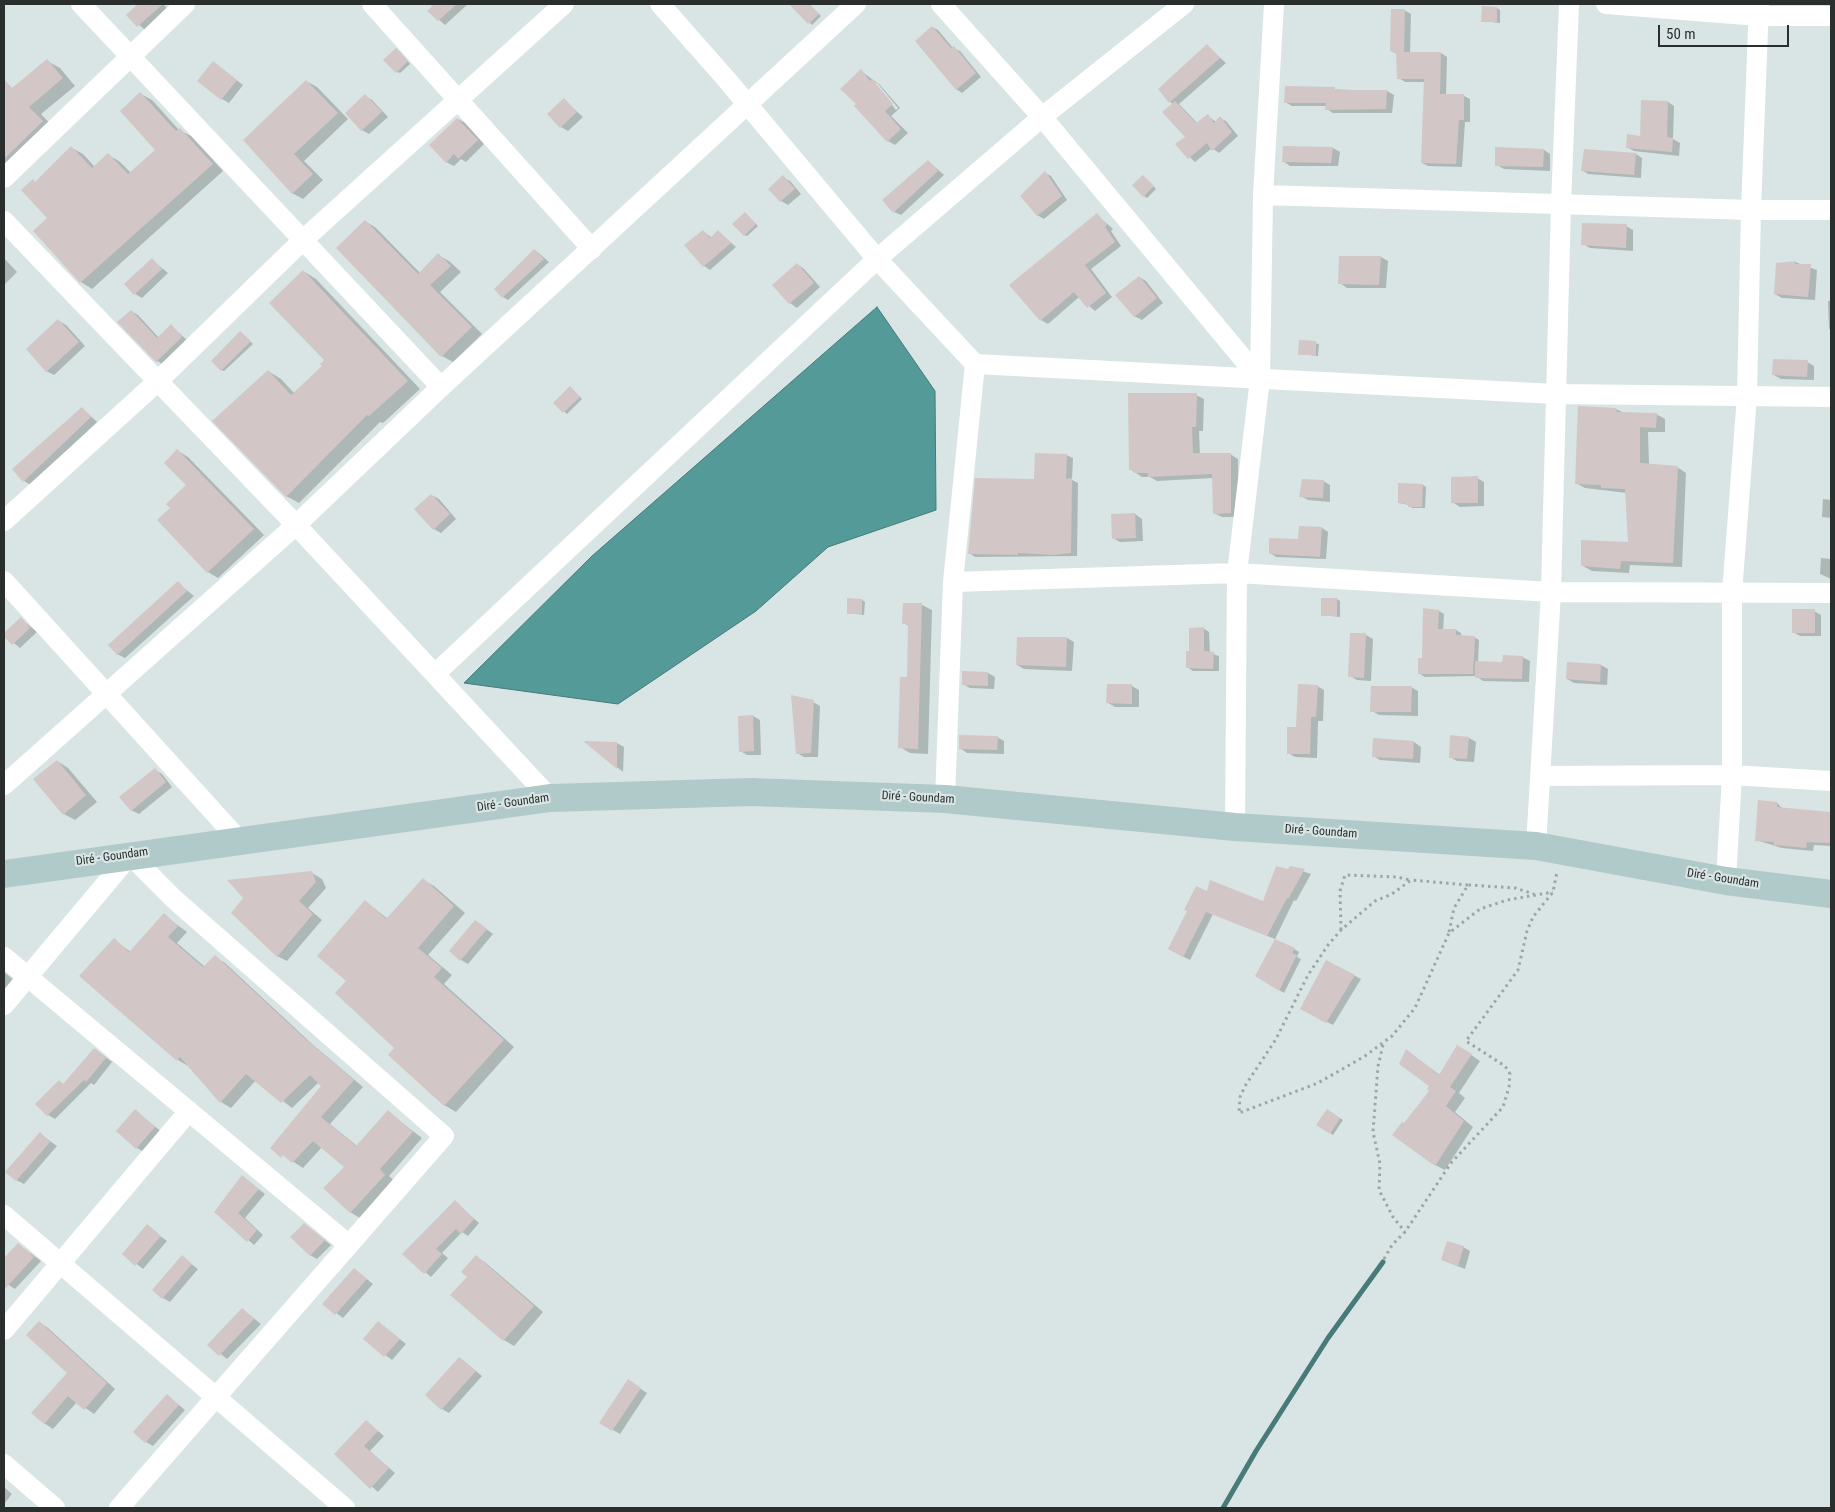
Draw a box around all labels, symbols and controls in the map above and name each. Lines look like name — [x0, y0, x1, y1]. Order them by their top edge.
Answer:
scale bar — [1660, 15, 1791, 47]
text: 50 m — [1666, 25, 1696, 43]
street label: Diré - Goundam — [881, 789, 955, 807]
street label: Diré - Goundam — [476, 791, 550, 815]
street label: Diré - Goundam — [1284, 822, 1358, 842]
street label: Diré - Goundam — [75, 845, 149, 869]
street label: Diré - Goundam — [1686, 866, 1760, 892]

